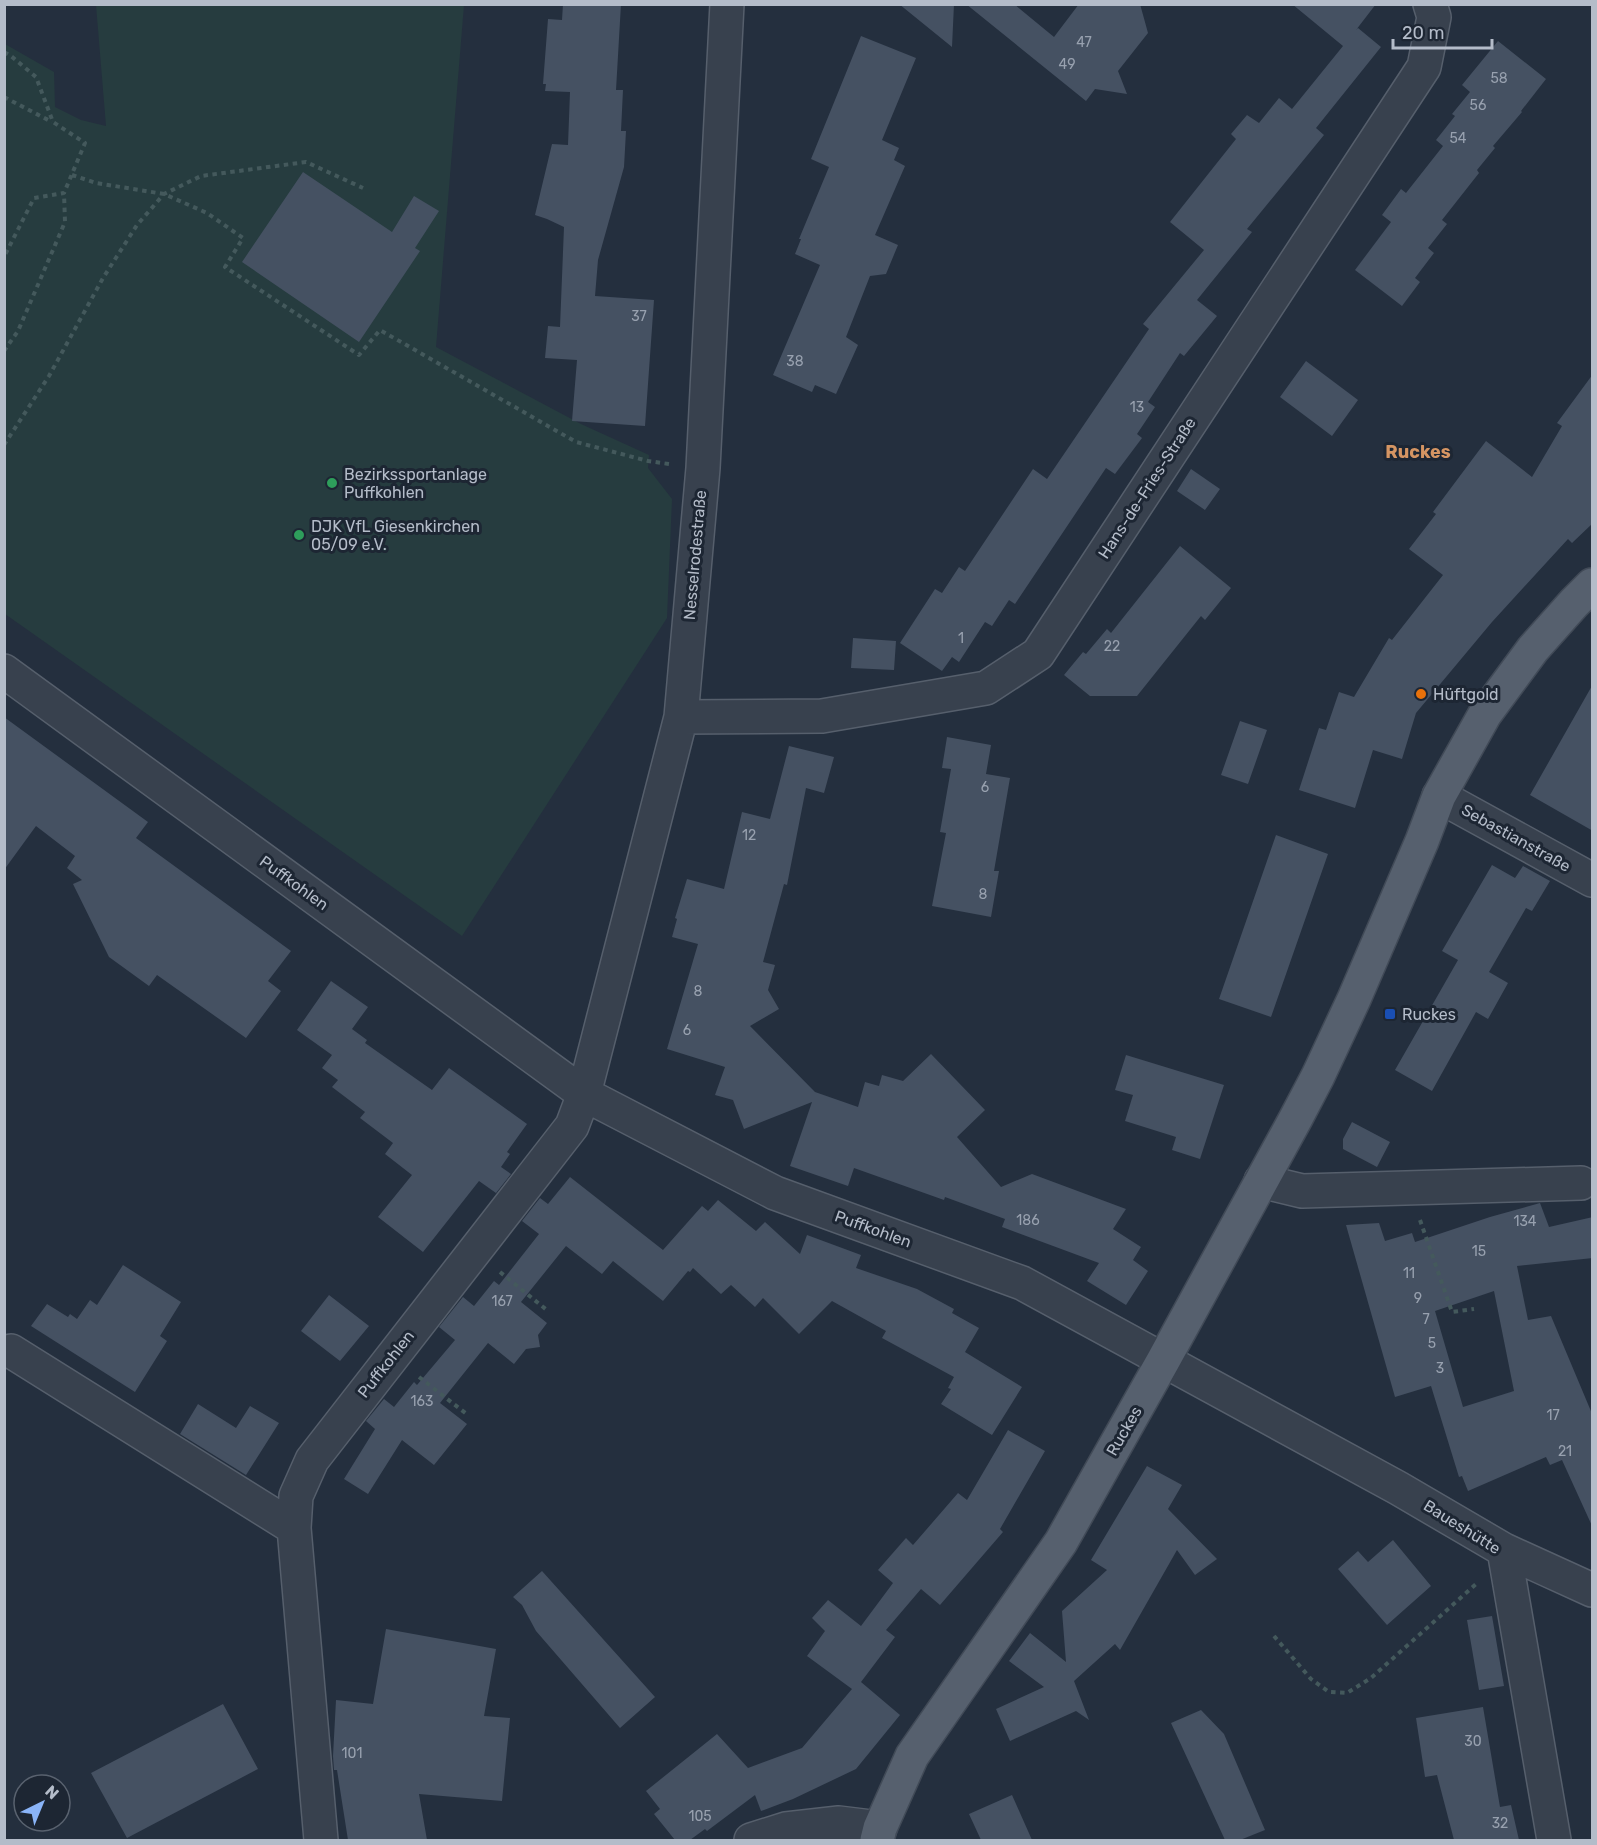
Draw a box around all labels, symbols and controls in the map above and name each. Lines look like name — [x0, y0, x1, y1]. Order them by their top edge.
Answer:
scale bar — [1393, 12, 1492, 50]
text: 20 m — [1402, 22, 1444, 44]
house number: 47 — [1076, 34, 1092, 51]
house number: 49 — [1059, 56, 1075, 73]
house number: 58 — [1490, 70, 1508, 87]
house number: 56 — [1470, 97, 1486, 114]
house number: 54 — [1449, 130, 1467, 147]
house number: 37 — [631, 308, 647, 325]
house number: 38 — [786, 353, 804, 370]
house number: 13 — [1130, 399, 1144, 416]
street label: Hans-de-Fries-Straße — [1094, 414, 1200, 562]
district label: Ruckes — [1385, 441, 1451, 463]
place label: Bezirkssportanlage Puffkohlen — [344, 465, 487, 502]
marker: Bezirkssportanlage Puffkohlen — [325, 476, 339, 490]
street label: Nesselrodestraße — [680, 489, 710, 621]
place label: DJK VfL Giesenkirchen 05/09 e.V. — [311, 517, 480, 554]
marker: DJK VfL Giesenkirchen 05/09 e.V. — [292, 528, 306, 542]
house number: 1 — [958, 630, 964, 647]
house number: 22 — [1104, 638, 1120, 655]
place label: Hüftgold — [1433, 685, 1499, 704]
marker: Hüftgold — [1414, 687, 1428, 701]
house number: 6 — [981, 779, 989, 796]
street label: Sebastianstraße — [1458, 800, 1574, 876]
house number: 12 — [742, 827, 756, 844]
street label: Puffkohlen — [256, 852, 332, 914]
house number: 8 — [979, 886, 988, 903]
house number: 8 — [694, 983, 703, 1000]
place label: Ruckes — [1402, 1005, 1456, 1024]
marker: Ruckes — [1383, 1007, 1397, 1021]
house number: 6 — [683, 1022, 691, 1039]
street label: Puffkohlen — [832, 1206, 914, 1252]
house number: 186 — [1016, 1212, 1040, 1229]
house number: 134 — [1513, 1213, 1537, 1230]
house number: 15 — [1472, 1243, 1486, 1260]
house number: 11 — [1403, 1265, 1415, 1282]
house number: 9 — [1414, 1290, 1422, 1307]
house number: 167 — [491, 1293, 513, 1310]
house number: 7 — [1422, 1311, 1430, 1328]
street label: Puffkohlen — [354, 1327, 418, 1401]
house number: 5 — [1428, 1335, 1436, 1352]
house number: 3 — [1436, 1360, 1444, 1377]
house number: 163 — [411, 1393, 433, 1410]
street label: Ruckes — [1102, 1403, 1146, 1459]
house number: 17 — [1546, 1407, 1560, 1424]
house number: 21 — [1558, 1443, 1572, 1460]
street label: Baueshütte — [1420, 1496, 1504, 1558]
house number: 30 — [1464, 1733, 1482, 1750]
house number: 101 — [342, 1745, 362, 1762]
north arrow — [12, 1773, 72, 1833]
text: N — [41, 1782, 63, 1803]
house number: 105 — [688, 1808, 712, 1825]
house number: 32 — [1492, 1815, 1508, 1832]

